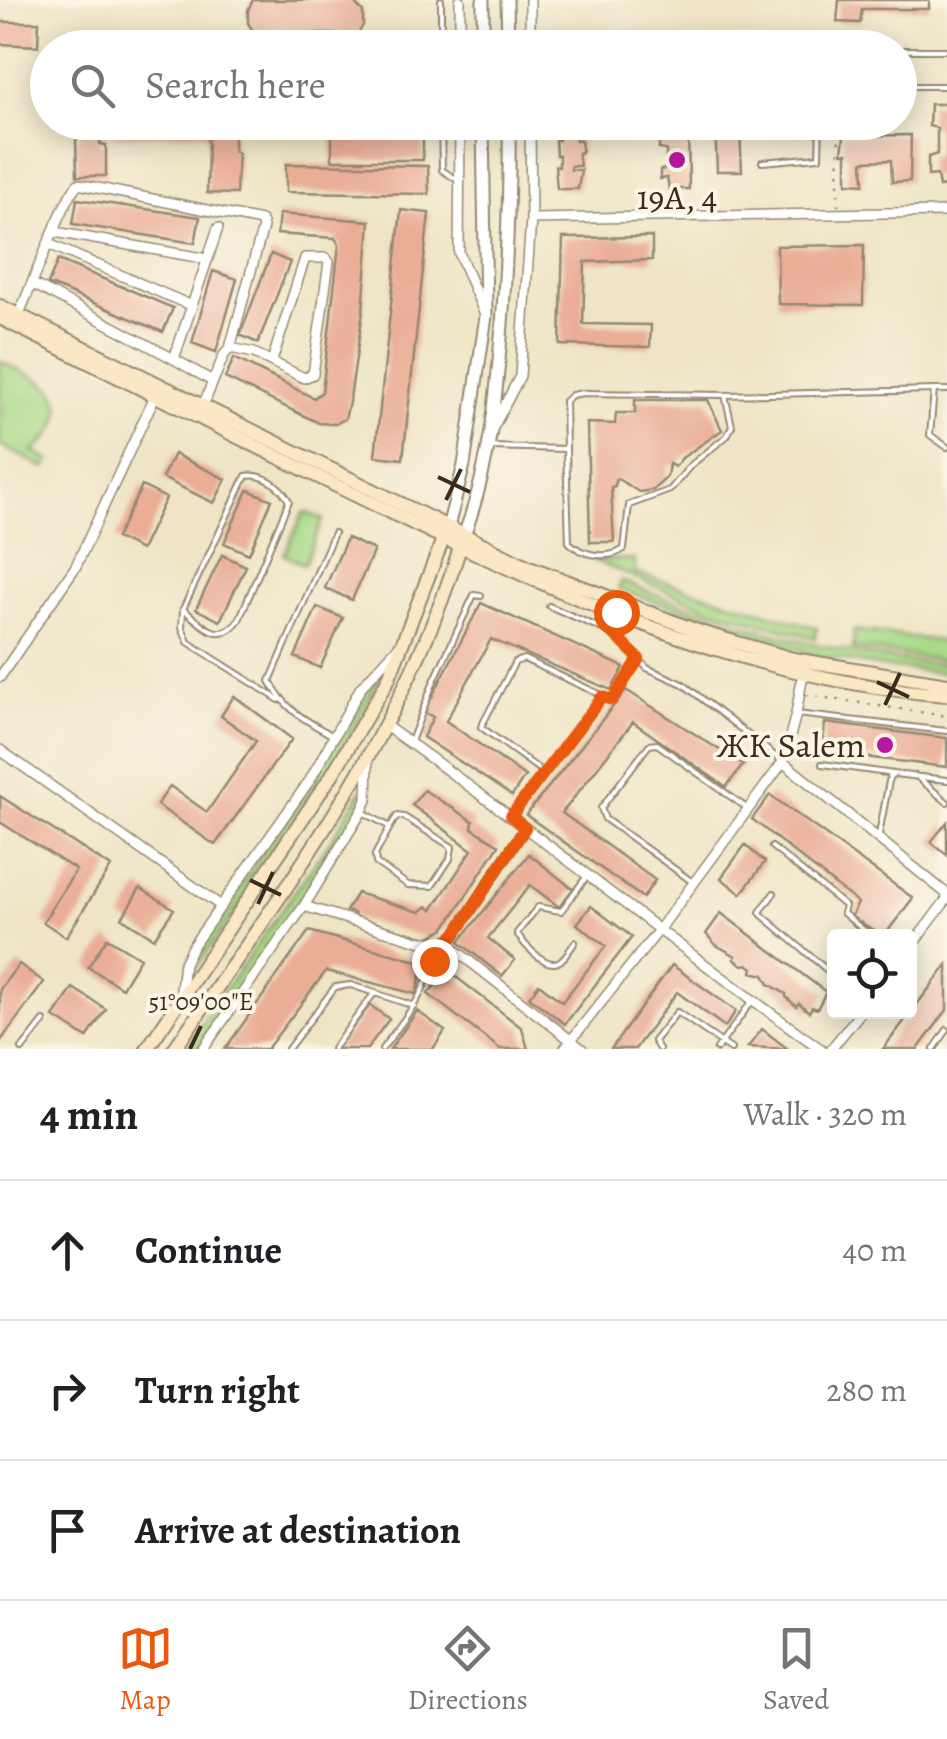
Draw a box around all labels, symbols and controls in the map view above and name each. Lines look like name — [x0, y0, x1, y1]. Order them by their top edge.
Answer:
search box — [30, 30, 917, 140]
icon: search — [65, 58, 120, 113]
text: Search here — [145, 59, 326, 111]
marker: 19А, 4 — [666, 149, 688, 171]
place label: 19А, 4 — [637, 173, 717, 221]
route start — [594, 590, 640, 636]
place label: ЖК Salem — [716, 721, 865, 769]
marker: ЖК Salem — [874, 734, 896, 756]
map controls — [827, 929, 917, 1019]
button: locate — [827, 929, 917, 1019]
route end — [412, 939, 458, 985]
text: 51°09'00"E — [149, 985, 253, 1019]
text: 4 min — [40, 1086, 138, 1143]
text: Walk · 320 m — [744, 1092, 907, 1136]
icon: ahead — [40, 1223, 95, 1278]
text: Continue — [135, 1224, 282, 1276]
text: 40 m — [842, 1228, 907, 1272]
icon: right — [40, 1363, 95, 1418]
text: Turn right — [135, 1364, 300, 1416]
text: 280 m — [826, 1368, 907, 1412]
icon: arrive — [40, 1503, 95, 1558]
text: Arrive at destination — [135, 1504, 461, 1556]
tab: Map — [118, 1621, 173, 1719]
tab: Directions — [408, 1621, 528, 1719]
tab: Saved — [763, 1621, 829, 1719]

